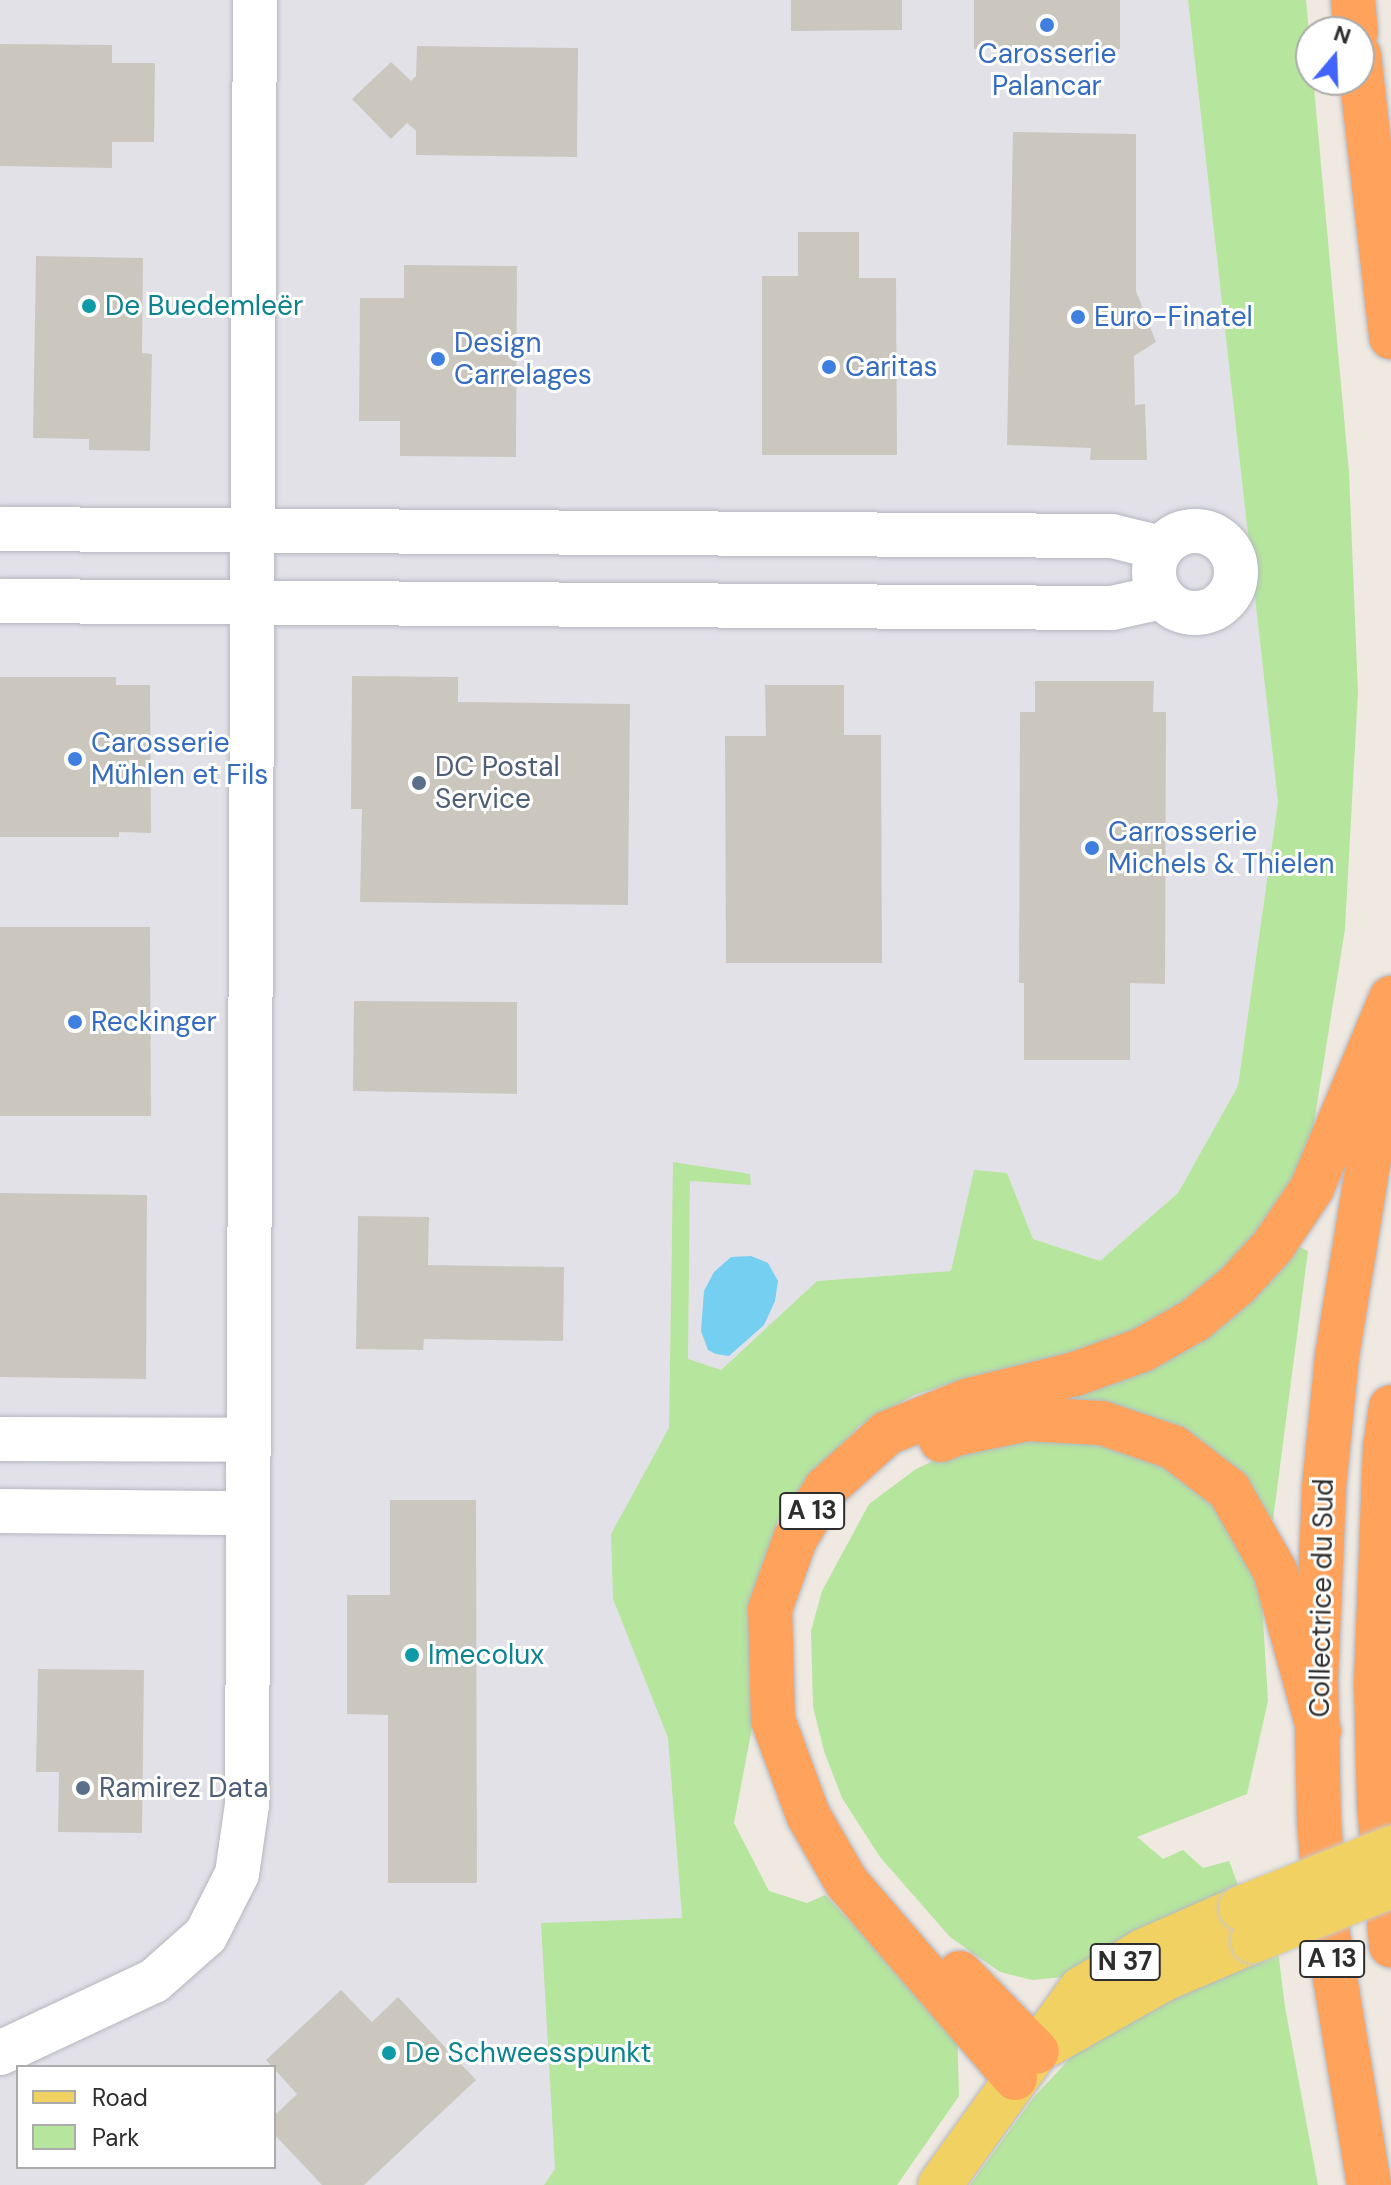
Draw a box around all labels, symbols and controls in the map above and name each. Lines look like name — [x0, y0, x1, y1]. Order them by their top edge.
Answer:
marker: Carosserie Palancar — [1038, 16, 1056, 34]
north arrow — [1295, 16, 1375, 96]
text: N — [1330, 18, 1355, 51]
place label: Carosserie Palancar — [978, 37, 1116, 103]
place label: De Buedemleër — [105, 289, 303, 323]
marker: De Buedemleër — [80, 297, 98, 315]
place label: Euro-Finatel — [1094, 300, 1253, 334]
marker: Euro-Finatel — [1069, 308, 1087, 326]
place label: Design Carrelages — [454, 326, 592, 392]
marker: Design Carrelages — [429, 350, 447, 368]
place label: Caritas — [845, 350, 938, 384]
marker: Caritas — [820, 358, 838, 376]
place label: Carosserie Mühlen et Fils — [91, 726, 268, 792]
marker: Carosserie Mühlen et Fils — [66, 750, 84, 768]
place label: DC Postal Service — [435, 750, 560, 816]
marker: DC Postal Service — [410, 774, 428, 792]
place label: Carrosserie Michels & Thielen — [1108, 815, 1335, 881]
marker: Carrosserie Michels & Thielen — [1083, 839, 1101, 857]
place label: Reckinger — [91, 1005, 217, 1039]
marker: Reckinger — [66, 1013, 84, 1031]
street label: Collectrice du Sud — [1303, 1478, 1341, 1718]
road number: A 13 — [778, 1489, 846, 1533]
place label: Imecolux — [428, 1638, 544, 1672]
marker: Imecolux — [403, 1646, 421, 1664]
place label: Ramirez Data — [99, 1771, 268, 1805]
marker: Ramirez Data — [74, 1779, 92, 1797]
road number: A 13 — [1298, 1937, 1366, 1981]
road number: N 37 — [1089, 1940, 1161, 1984]
place label: De Schweesspunkt — [405, 2036, 651, 2070]
marker: De Schweesspunkt — [380, 2044, 398, 2062]
legend — [16, 2065, 276, 2169]
text: Road — [92, 2082, 148, 2113]
text: Park — [92, 2122, 139, 2153]

